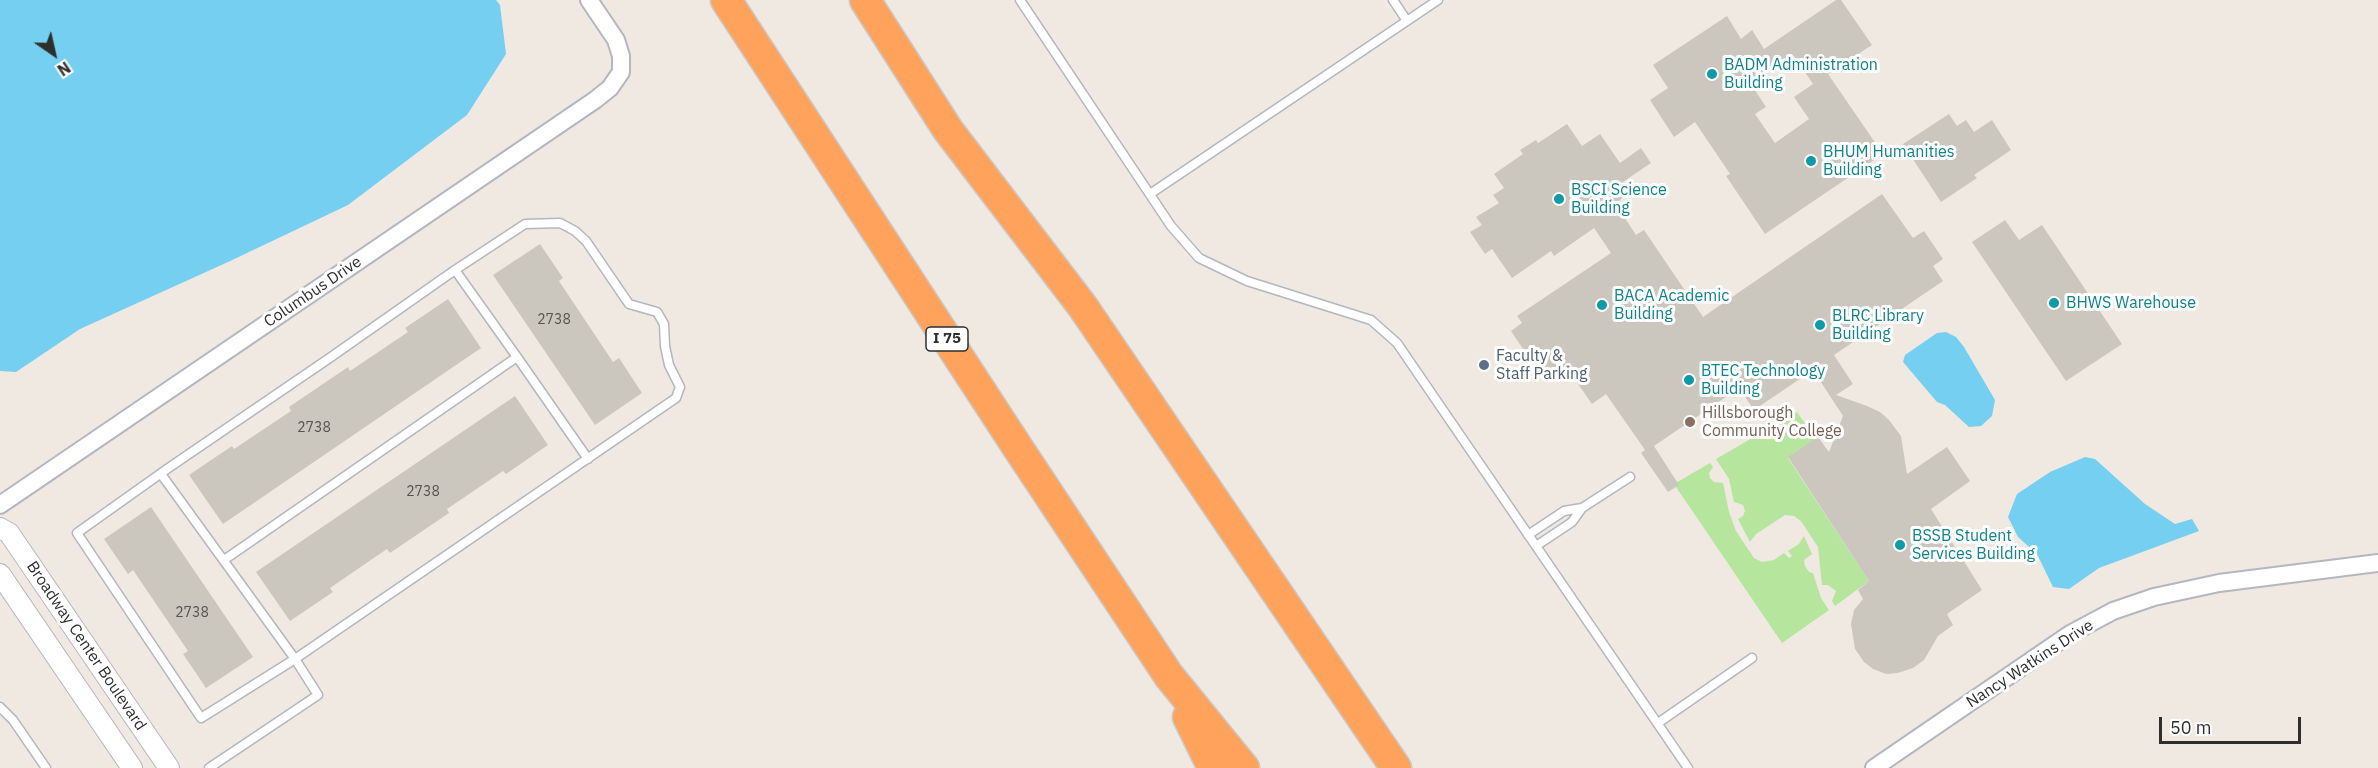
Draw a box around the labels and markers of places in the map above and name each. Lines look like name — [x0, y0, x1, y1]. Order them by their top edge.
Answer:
place label: BADM Administration Building — [1724, 55, 1878, 93]
marker: BADM Administration Building — [1705, 67, 1719, 81]
place label: BHUM Humanities Building — [1823, 142, 1955, 180]
marker: BHUM Humanities Building — [1804, 154, 1818, 168]
place label: BSCI Science Building — [1571, 180, 1667, 218]
marker: BSCI Science Building — [1552, 192, 1566, 206]
place label: BACA Academic Building — [1614, 286, 1729, 324]
place label: BHWS Warehouse — [2066, 293, 2196, 313]
marker: BHWS Warehouse — [2047, 296, 2061, 310]
marker: BACA Academic Building — [1595, 298, 1609, 312]
place label: BLRC Library Building — [1832, 306, 1924, 344]
marker: BLRC Library Building — [1813, 318, 1827, 332]
place label: Faculty & Staff Parking — [1496, 346, 1588, 384]
marker: Faculty & Staff Parking — [1477, 358, 1491, 372]
place label: BTEC Technology Building — [1701, 361, 1825, 399]
marker: BTEC Technology Building — [1682, 373, 1696, 387]
place label: Hillsborough Community College — [1702, 403, 1842, 441]
marker: Hillsborough Community College — [1683, 415, 1697, 429]
place label: BSSB Student Services Building — [1912, 526, 2035, 564]
marker: BSSB Student Services Building — [1893, 538, 1907, 552]

